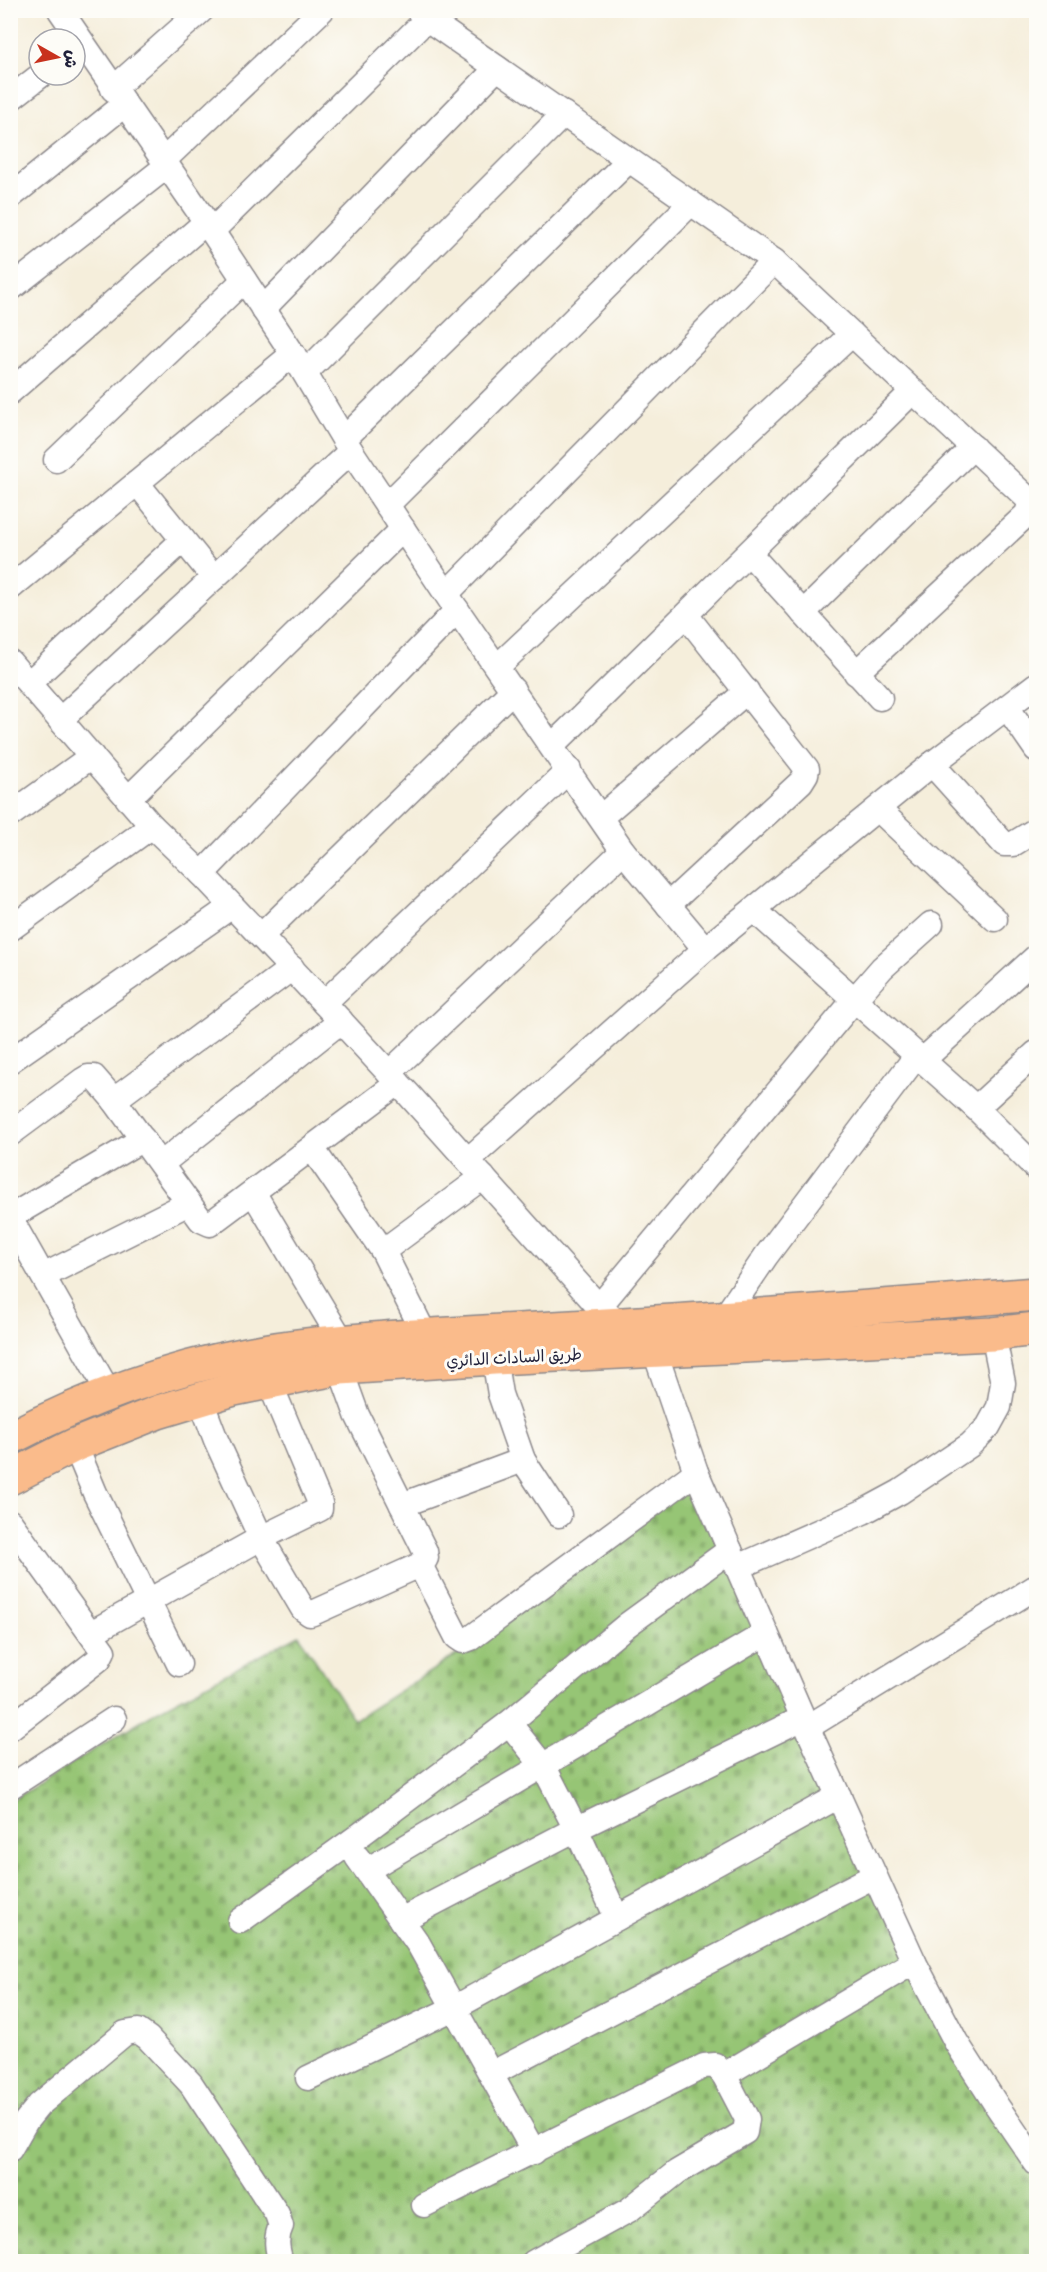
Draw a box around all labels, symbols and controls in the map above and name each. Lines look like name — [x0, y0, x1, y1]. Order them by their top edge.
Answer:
north arrow — [27, 27, 87, 87]
text: ش — [61, 49, 83, 70]
street label: طريق السادات الدائري — [446, 1343, 582, 1373]

